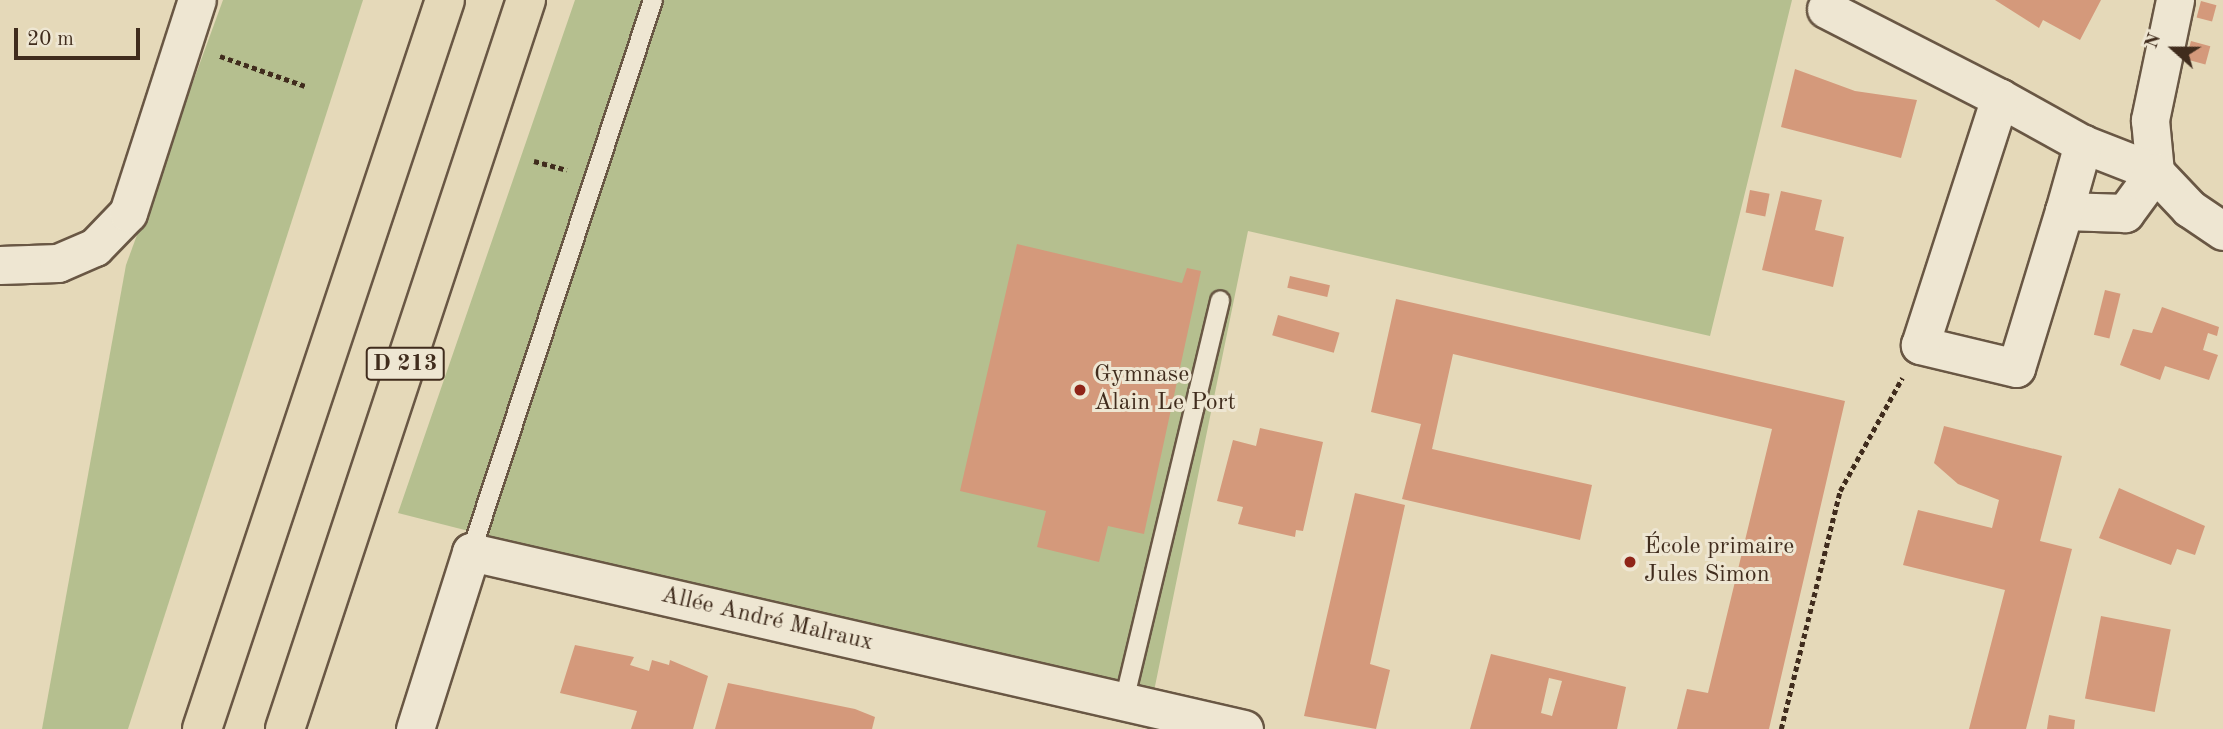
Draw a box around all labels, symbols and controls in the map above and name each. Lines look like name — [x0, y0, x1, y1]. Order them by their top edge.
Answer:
scale bar — [18, 14, 144, 58]
north arrow — [2139, 14, 2209, 84]
text: 20 m — [27, 29, 74, 50]
text: N — [2142, 31, 2165, 51]
road number: D 213 — [365, 344, 445, 384]
place label: Gymnase Alain Le Port — [1094, 362, 1236, 418]
marker: Gymnase Alain Le Port — [1072, 382, 1088, 398]
place label: École primaire Jules Simon — [1644, 534, 1794, 590]
marker: École primaire Jules Simon — [1622, 554, 1638, 570]
street label: Allée André Malraux — [658, 582, 876, 658]

